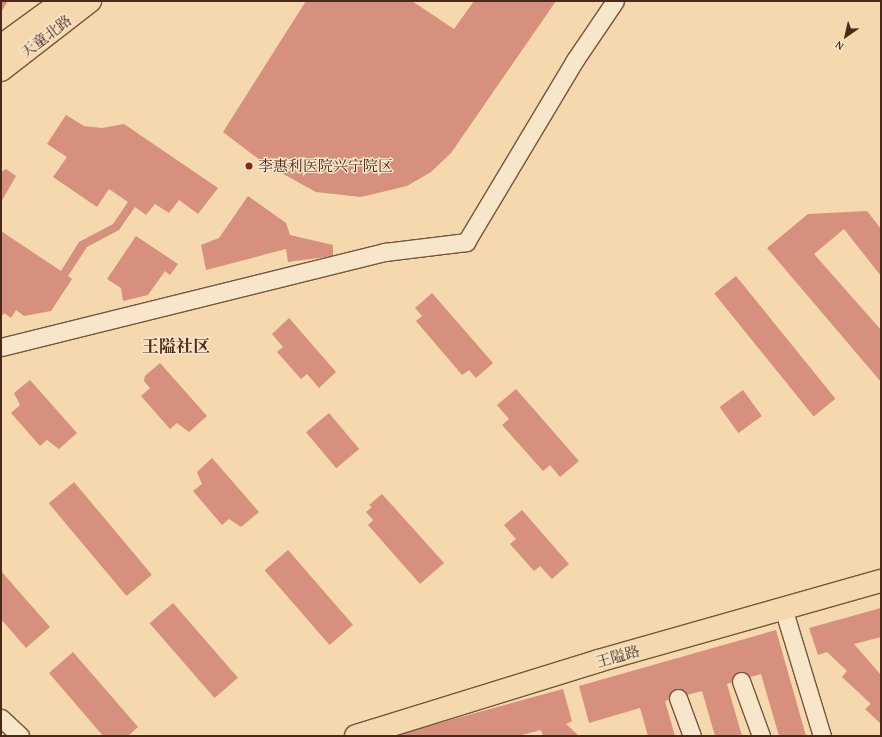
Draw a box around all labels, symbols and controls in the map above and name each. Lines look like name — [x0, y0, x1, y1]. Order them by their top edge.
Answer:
street label: 天童北路 — [17, 11, 75, 61]
north arrow — [826, 16, 866, 56]
text: N — [832, 37, 847, 55]
place label: 李惠利医院兴宁院区 — [258, 157, 393, 175]
marker: 李惠利医院兴宁院区 — [243, 160, 255, 172]
district label: 王隘社区 — [142, 336, 210, 356]
street label: 王隘路 — [594, 641, 642, 671]

